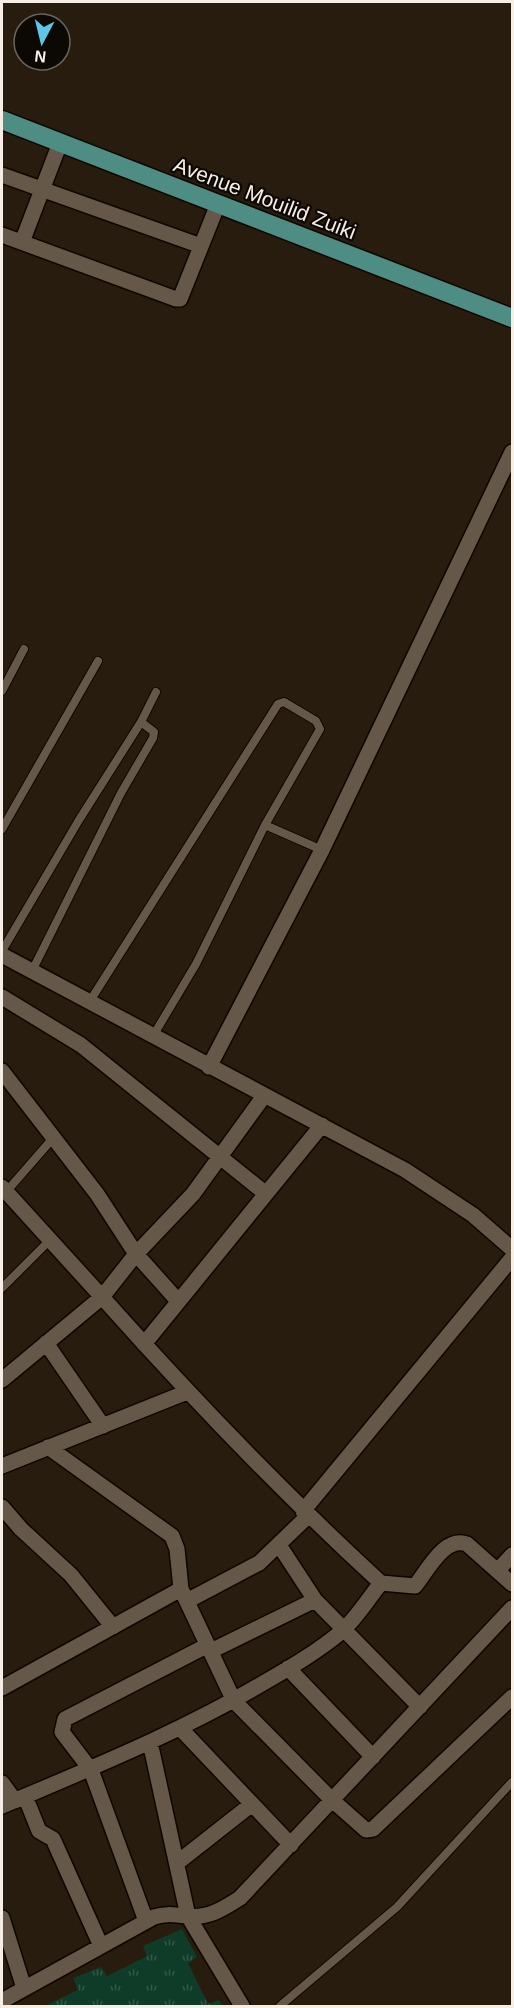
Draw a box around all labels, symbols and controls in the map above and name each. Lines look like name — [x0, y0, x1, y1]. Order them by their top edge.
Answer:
north arrow — [12, 12, 72, 72]
text: N — [33, 47, 47, 66]
street label: Avenue Mouilid Zuiki — [171, 153, 359, 243]

